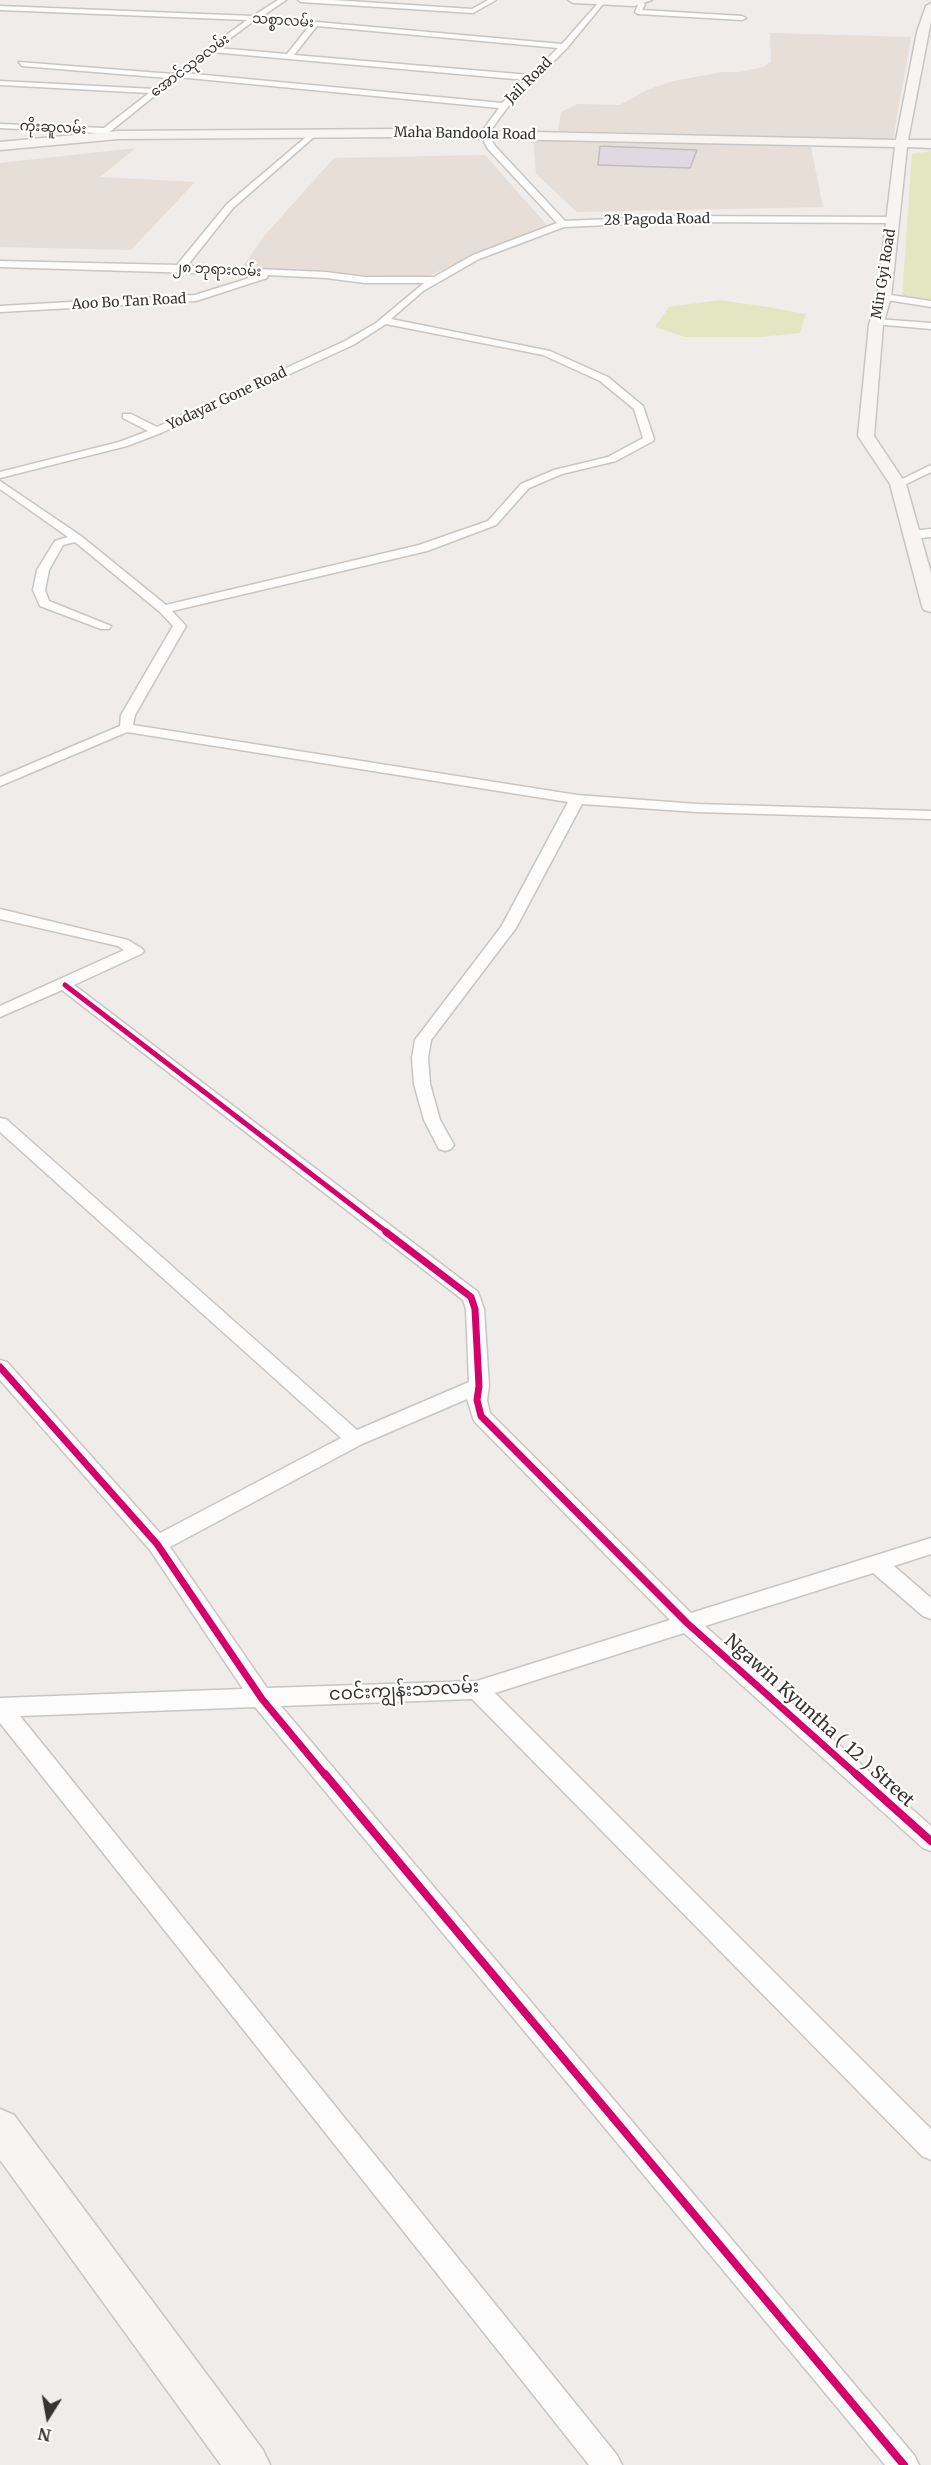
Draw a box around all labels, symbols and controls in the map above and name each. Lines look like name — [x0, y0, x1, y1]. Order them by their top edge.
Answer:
street label: သစ္စာလမ်း — [252, 10, 314, 32]
street label: အောင်သုခလမ်း — [147, 31, 233, 101]
street label: Jail Road — [502, 54, 556, 108]
street label: ကိုးဆူလမ်း — [19, 118, 87, 138]
street label: Maha Bandoola Road — [394, 124, 536, 144]
street label: 28 Pagoda Road — [604, 211, 710, 229]
street label: Min Gyi Road — [869, 228, 899, 320]
street label: ၂၈ ဘုရားလမ်း — [172, 259, 262, 281]
street label: Aoo Bo Tan Road — [71, 291, 187, 313]
street label: Yodayar Gone Road — [165, 364, 289, 434]
street label: Ngawin Kyuntha ( 12 ) Street — [720, 1630, 918, 1812]
street label: ငဝင်းကျွန်းသာလမ်း — [328, 1676, 480, 1706]
north arrow — [18, 2387, 78, 2447]
text: N — [36, 2424, 53, 2446]

